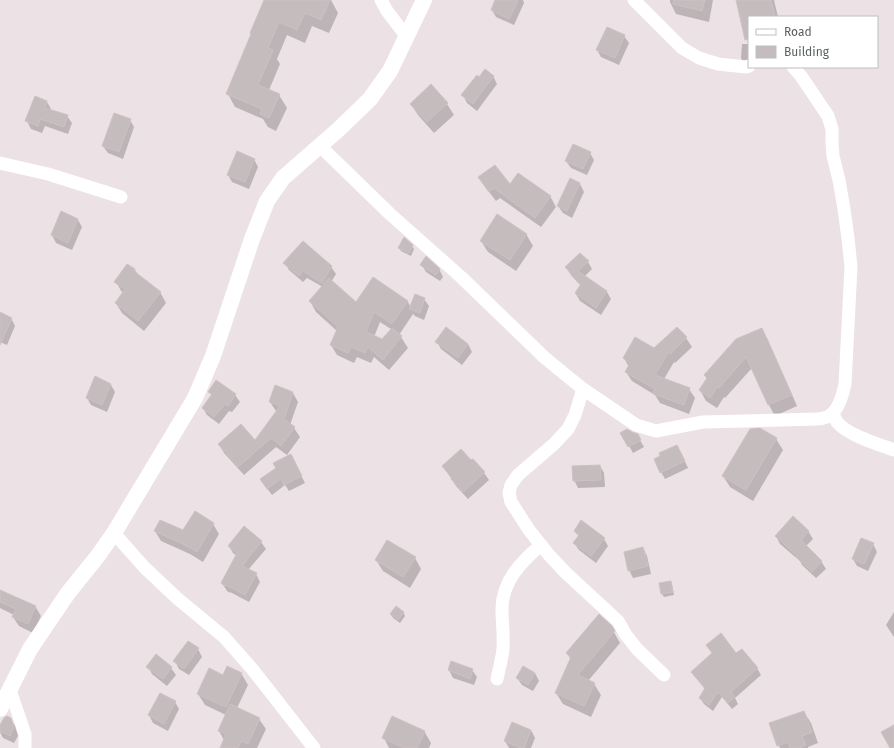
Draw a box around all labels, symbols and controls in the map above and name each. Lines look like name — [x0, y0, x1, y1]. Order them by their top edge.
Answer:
legend — [748, 16, 878, 68]
text: Road — [784, 25, 812, 39]
text: Building — [784, 45, 830, 59]

